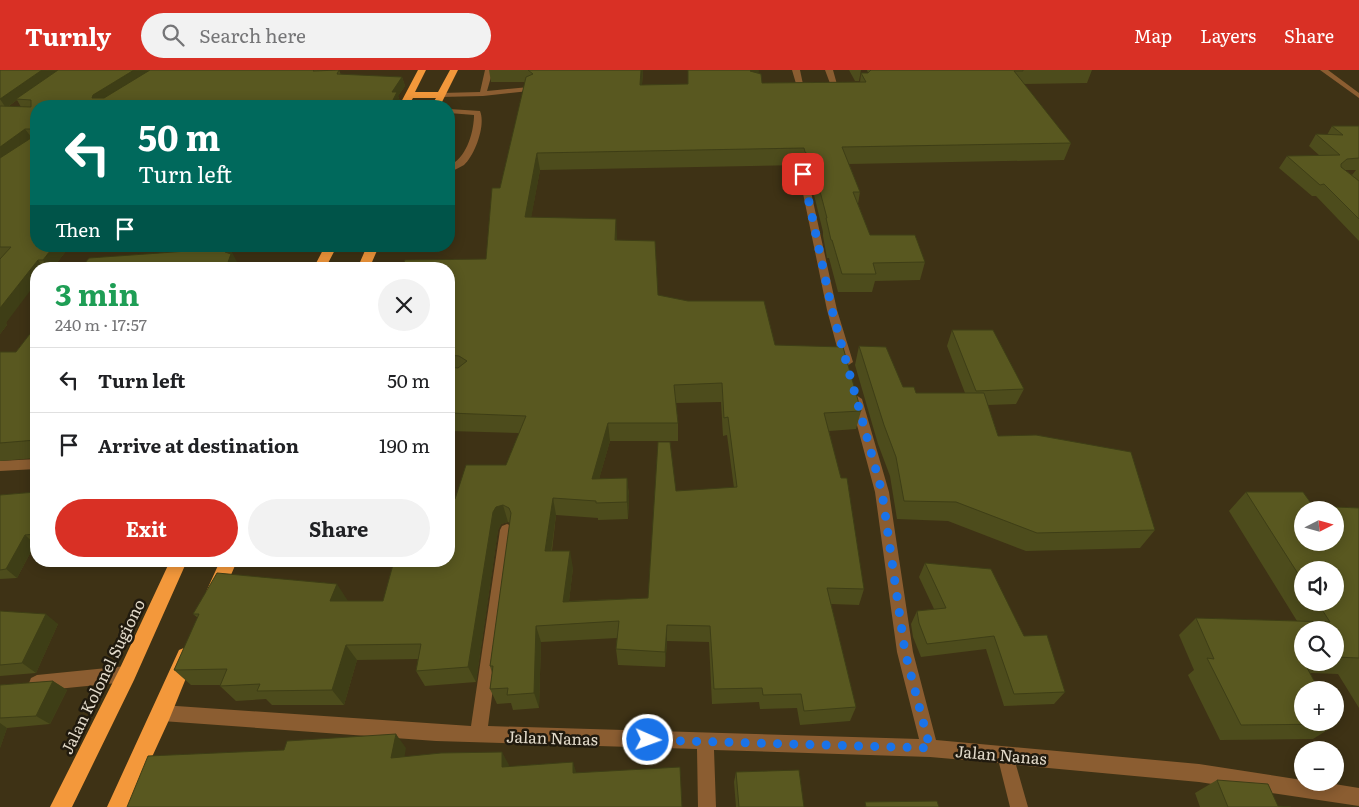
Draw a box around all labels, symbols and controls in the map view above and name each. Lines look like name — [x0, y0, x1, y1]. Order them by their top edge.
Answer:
search box — [141, 13, 491, 58]
text: Turnly — [25, 18, 111, 53]
icon: search — [159, 21, 187, 49]
text: Search here — [199, 21, 306, 49]
text: Map — [1134, 22, 1172, 49]
text: Layers — [1200, 22, 1256, 49]
text: Share — [1284, 22, 1334, 49]
text: 50 m — [138, 110, 221, 162]
icon: left — [55, 120, 120, 185]
pin — [782, 153, 824, 195]
text: Turn left — [138, 157, 232, 190]
icon: arrive — [789, 160, 817, 188]
text: Then — [55, 215, 101, 243]
icon: arrive — [111, 215, 139, 243]
text: 3 min — [55, 271, 139, 315]
button: close — [378, 279, 430, 331]
text: 240 m · 17:57 — [55, 312, 147, 336]
icon: left — [55, 366, 83, 394]
text: Turn left — [98, 366, 185, 394]
text: 50 m — [387, 366, 430, 394]
icon: arrive — [55, 431, 83, 459]
text: Arrive at destination — [98, 431, 299, 459]
text: 190 m — [379, 431, 430, 459]
button: Exit — [55, 499, 238, 557]
button: Share — [248, 499, 430, 557]
north arrow — [1294, 501, 1344, 551]
map controls — [1294, 501, 1344, 791]
button: sound — [1294, 561, 1344, 611]
street label: Jalan Kolonel Sugiono — [54, 594, 150, 758]
button: search — [1294, 621, 1344, 671]
button: + — [1294, 681, 1344, 731]
position arrow — [621, 713, 673, 765]
street label: Jalan Nanas — [506, 723, 598, 751]
street label: Jalan Nanas — [954, 738, 1048, 770]
button: − — [1294, 741, 1344, 791]

